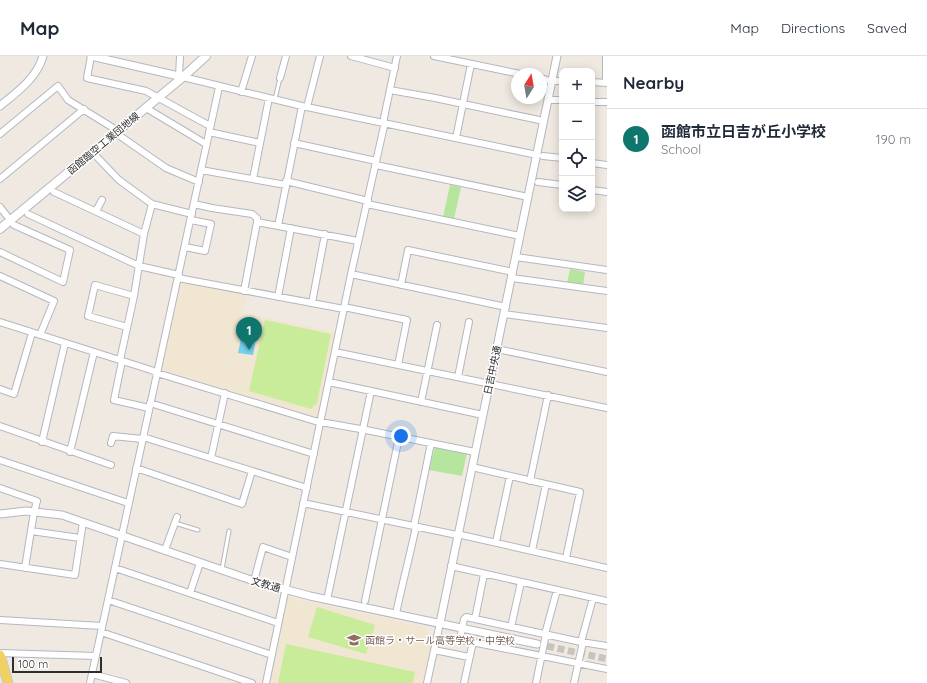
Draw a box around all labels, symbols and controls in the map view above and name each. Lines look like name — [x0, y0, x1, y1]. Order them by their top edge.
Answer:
text: Map — [20, 16, 59, 40]
text: Map — [730, 19, 759, 37]
text: Directions — [781, 19, 845, 37]
text: Saved — [867, 19, 907, 37]
north arrow — [511, 68, 547, 104]
map controls — [559, 68, 595, 212]
button: + — [559, 68, 595, 104]
text: Nearby — [623, 72, 684, 93]
button: − — [559, 104, 595, 140]
street label: 函館臨空工業団地線 — [65, 109, 142, 177]
text: 函館市立日吉が丘小学校 — [661, 122, 826, 141]
text: 1 — [633, 131, 639, 147]
text: 190 m — [876, 131, 911, 147]
button: locate — [559, 140, 595, 176]
text: School — [661, 141, 701, 157]
button: layers — [559, 176, 595, 212]
pin: 1 — [236, 317, 262, 350]
street label: 日吉中央通 — [481, 344, 504, 396]
your location — [391, 426, 411, 446]
street label: 文教通 — [250, 574, 282, 595]
school or university icon: 函館ラ・サール高等学校・中学校 — [346, 632, 362, 648]
place label: 函館ラ・サール高等学校・中学校 — [365, 634, 515, 647]
scale bar — [12, 655, 102, 674]
text: 100 m — [18, 657, 48, 671]

